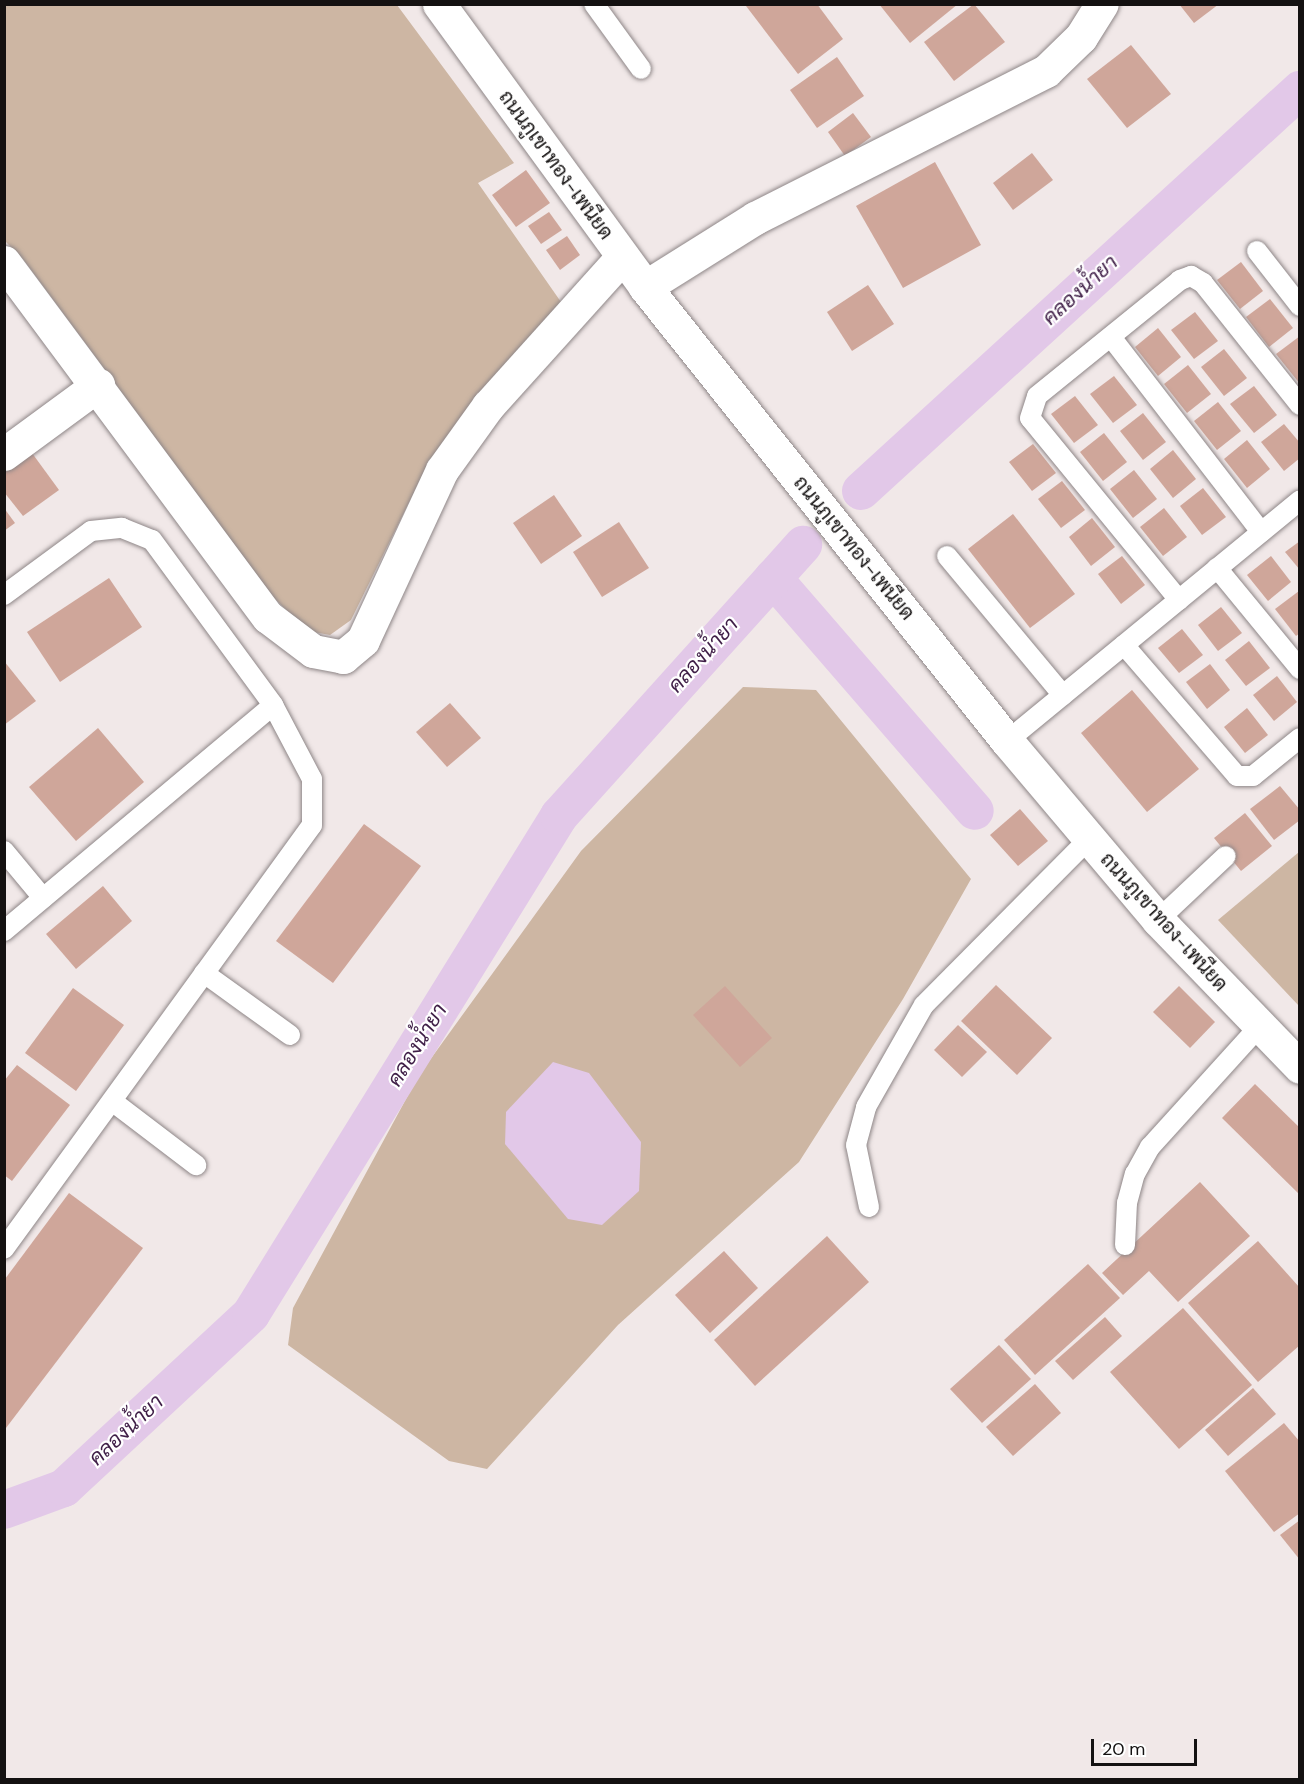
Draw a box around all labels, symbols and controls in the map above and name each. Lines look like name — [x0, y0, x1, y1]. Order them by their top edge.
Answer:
street label: ถนนภูเขาทอง-เพนียด — [494, 86, 618, 244]
water label: คลองน้ำยา — [1037, 250, 1123, 330]
street label: ถนนภูเขาทอง-เพนียด — [788, 471, 920, 625]
water label: คลองน้ำยา — [663, 612, 743, 698]
street label: ถนนภูเขาทอง-เพนียด — [1095, 848, 1233, 996]
water label: คลองน้ำยา — [382, 999, 452, 1091]
water label: คลองน้ำยา — [84, 1389, 168, 1471]
scale bar — [1094, 1727, 1200, 1765]
text: 20 m — [1102, 1737, 1145, 1761]

